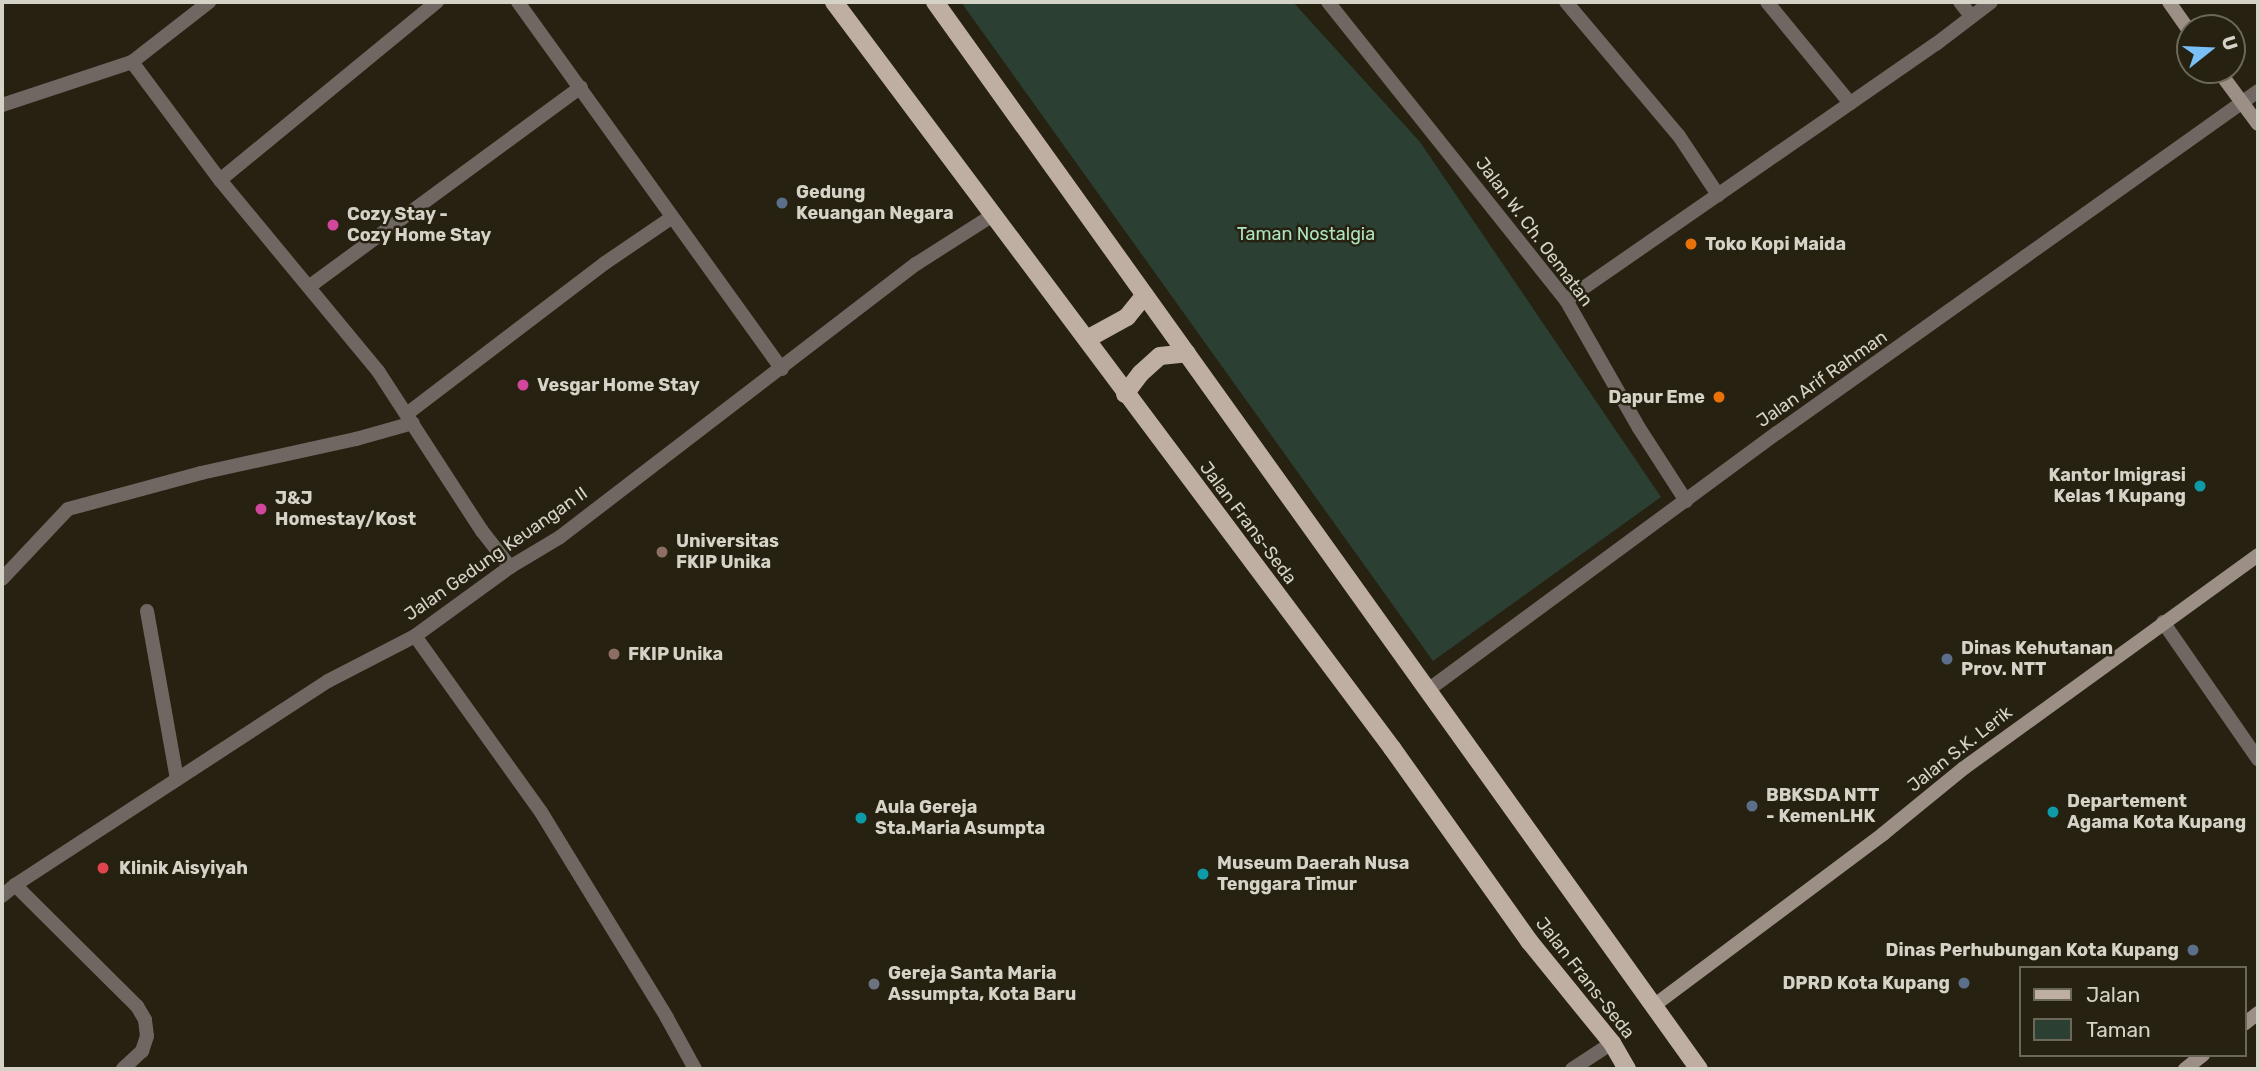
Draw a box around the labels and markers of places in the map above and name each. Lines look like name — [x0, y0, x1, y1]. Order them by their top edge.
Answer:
place label: Gedung Keuangan Negara — [796, 182, 954, 224]
marker: Gedung Keuangan Negara — [774, 195, 790, 211]
place label: Cozy Stay - Cozy Home Stay — [347, 204, 492, 246]
marker: Cozy Stay - Cozy Home Stay — [325, 217, 341, 233]
place label: Toko Kopi Maida — [1705, 233, 1846, 255]
marker: Toko Kopi Maida — [1683, 236, 1699, 252]
place label: Vesgar Home Stay — [537, 374, 700, 396]
marker: Vesgar Home Stay — [515, 377, 531, 393]
place label: Dapur Eme — [1608, 386, 1705, 408]
marker: Dapur Eme — [1711, 389, 1727, 405]
place label: Kantor Imigrasi Kelas 1 Kupang — [2048, 465, 2186, 508]
marker: Kantor Imigrasi Kelas 1 Kupang — [2192, 478, 2208, 494]
place label: J&J Homestay/Kost — [275, 488, 416, 530]
marker: J&J Homestay/Kost — [253, 501, 269, 517]
place label: Universitas FKIP Unika — [676, 531, 779, 574]
marker: Universitas FKIP Unika — [654, 544, 670, 560]
place label: Dinas Kehutanan Prov. NTT — [1961, 638, 2113, 680]
place label: FKIP Unika — [628, 643, 724, 665]
marker: FKIP Unika — [606, 646, 622, 662]
marker: Dinas Kehutanan Prov. NTT — [1939, 651, 1955, 667]
place label: BBKSDA NTT - KemenLHK — [1766, 785, 1880, 828]
place label: Departement Agama Kota Kupang — [2067, 791, 2246, 834]
place label: Aula Gereja Sta.Maria Asumpta — [875, 797, 1046, 840]
marker: BBKSDA NTT - KemenLHK — [1744, 798, 1760, 814]
marker: Departement Agama Kota Kupang — [2045, 804, 2061, 820]
marker: Aula Gereja Sta.Maria Asumpta — [853, 810, 869, 826]
place label: Museum Daerah Nusa Tenggara Timur — [1217, 853, 1409, 896]
place label: Klinik Aisyiyah — [119, 857, 248, 879]
marker: Klinik Aisyiyah — [93, 858, 113, 878]
marker: Museum Daerah Nusa Tenggara Timur — [1195, 866, 1211, 882]
place label: Dinas Perhubungan Kota Kupang — [1886, 939, 2179, 961]
marker: Dinas Perhubungan Kota Kupang — [2185, 942, 2201, 958]
place label: Gereja Santa Maria Assumpta, Kota Baru — [888, 963, 1076, 1006]
place label: DPRD Kota Kupang — [1782, 972, 1950, 994]
marker: DPRD Kota Kupang — [1956, 975, 1972, 991]
marker: Gereja Santa Maria Assumpta, Kota Baru — [866, 976, 882, 992]

